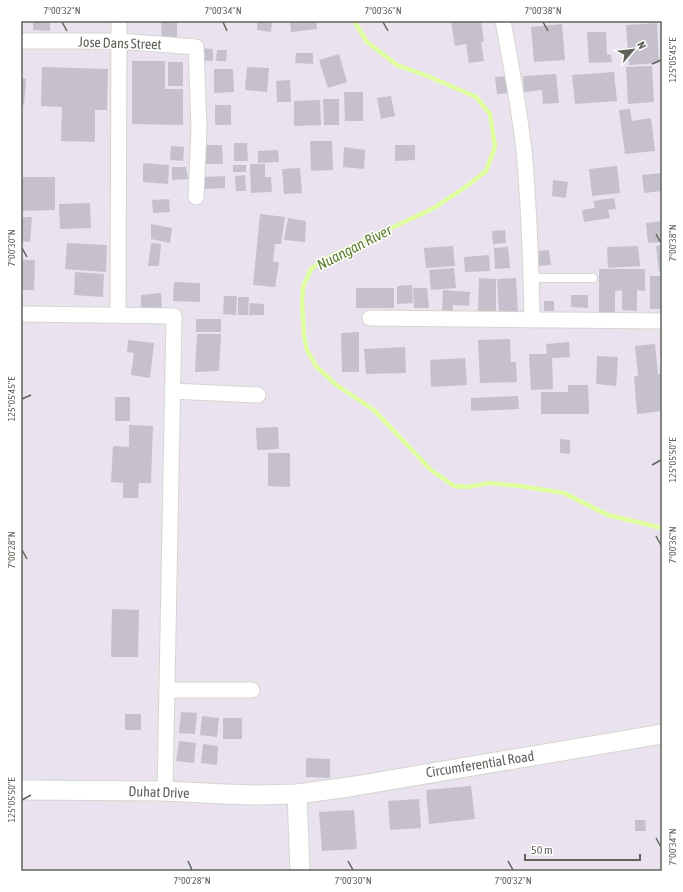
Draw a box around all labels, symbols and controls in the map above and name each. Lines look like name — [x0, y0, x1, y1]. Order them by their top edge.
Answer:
text: 7°00'32"N — [43, 5, 81, 16]
text: 7°00'34"N — [204, 5, 242, 16]
text: 7°00'36"N — [364, 5, 402, 16]
text: 7°00'38"N — [524, 5, 562, 16]
north arrow — [613, 30, 653, 70]
street label: Jose Dans Street — [78, 34, 162, 52]
text: 125°05'45"E — [667, 37, 678, 82]
text: N — [635, 40, 649, 51]
water label: Nuangan River — [314, 221, 395, 273]
text: 7°00'38"N — [667, 224, 678, 262]
text: 7°00'30"N — [6, 229, 17, 267]
text: 125°05'45"E — [6, 376, 17, 421]
text: 125°05'50"E — [667, 437, 678, 482]
text: 7°00'36"N — [667, 526, 678, 564]
text: 7°00'28"N — [6, 531, 17, 569]
street label: Circumferential Road — [425, 748, 535, 780]
text: 125°05'50"E — [6, 777, 17, 822]
street label: Duhat Drive — [128, 783, 190, 801]
text: 7°00'34"N — [667, 828, 678, 866]
scale bar — [525, 836, 640, 862]
text: 50 m — [531, 843, 553, 857]
text: 7°00'28"N — [173, 875, 211, 886]
text: 7°00'30"N — [334, 875, 372, 886]
text: 7°00'32"N — [494, 875, 532, 886]

